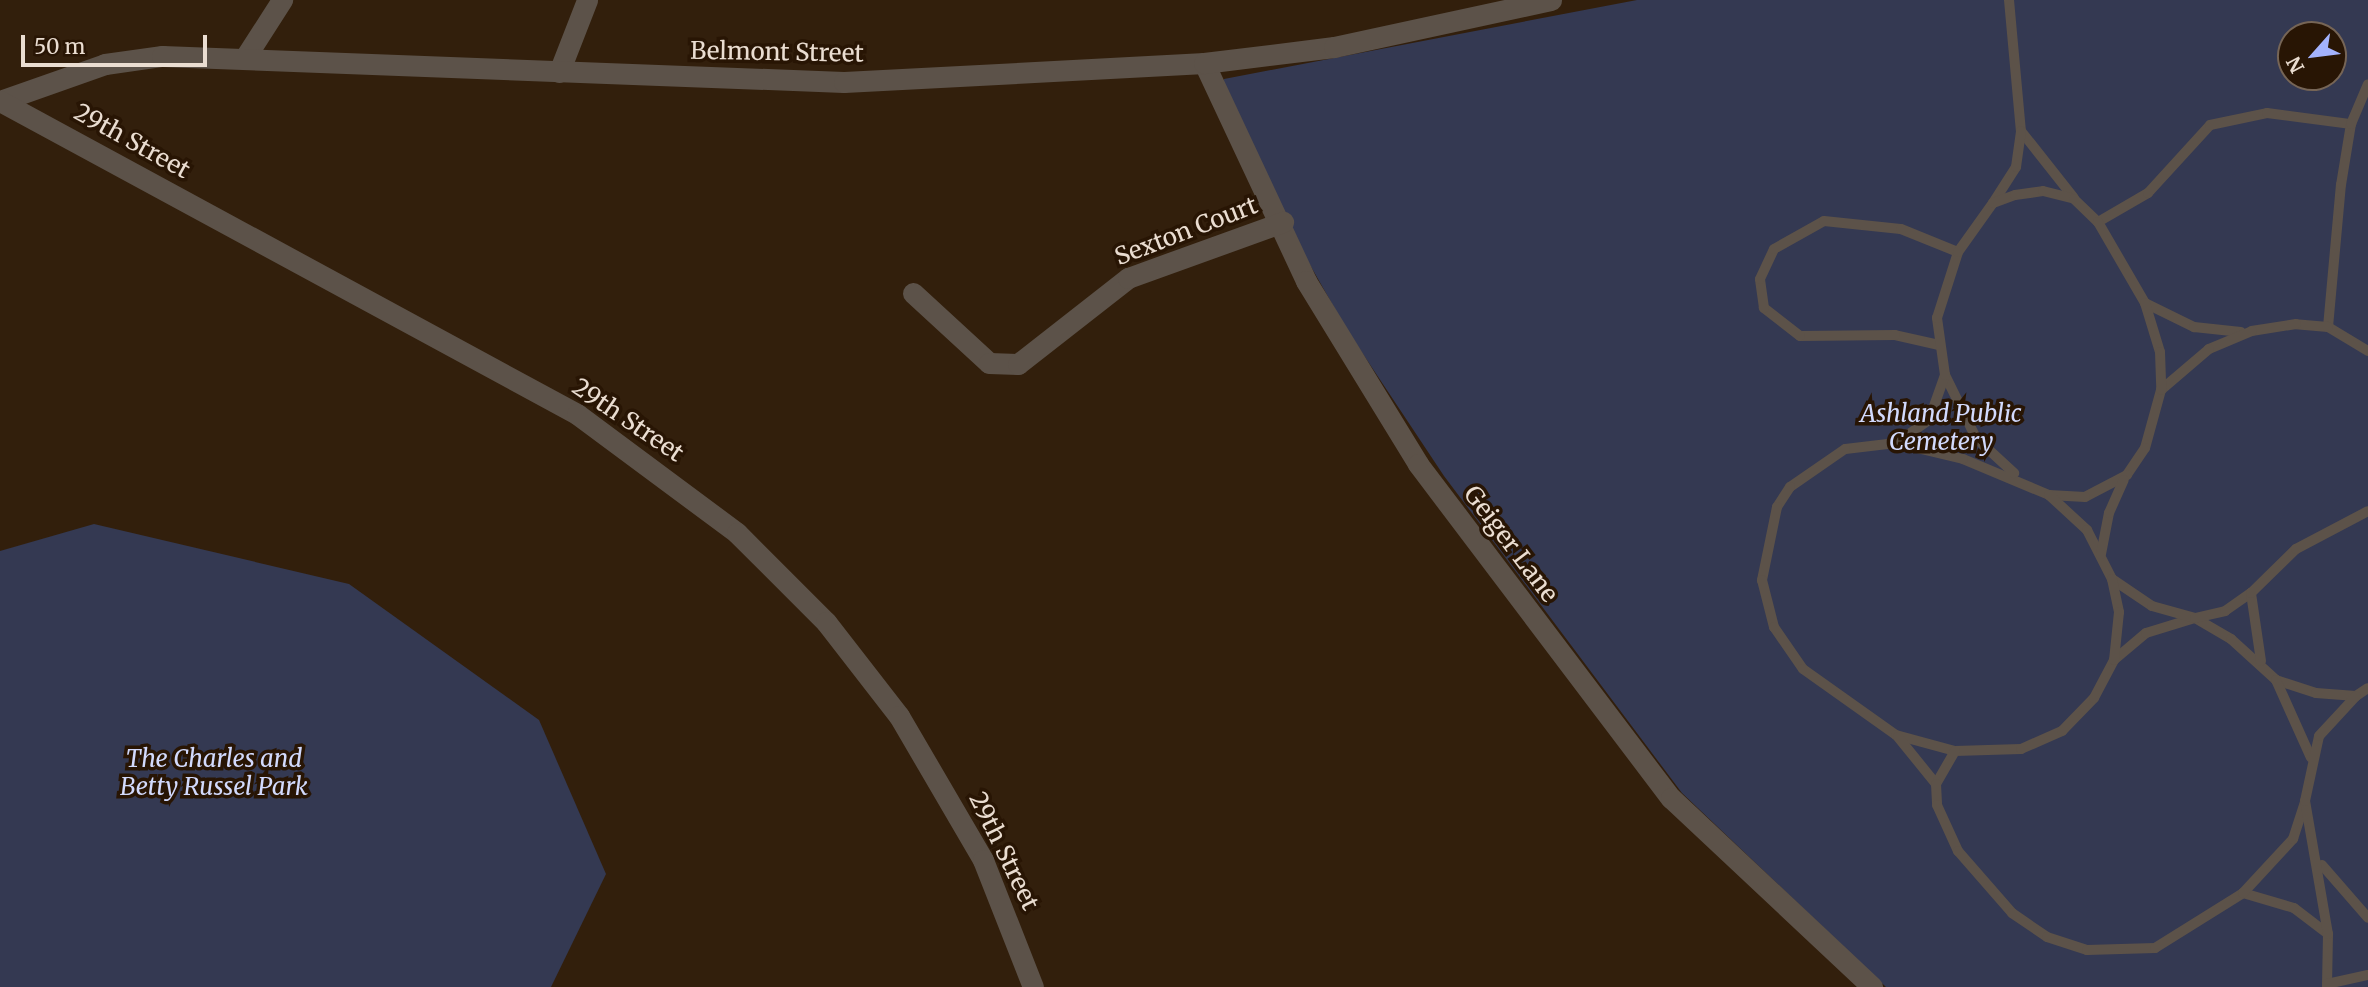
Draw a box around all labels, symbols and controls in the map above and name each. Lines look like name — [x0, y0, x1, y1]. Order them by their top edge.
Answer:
scale bar — [24, 21, 210, 65]
north arrow — [2277, 21, 2347, 91]
text: 50 m — [34, 33, 85, 60]
street label: Belmont Street — [690, 36, 864, 68]
text: N — [2281, 53, 2309, 77]
street label: 29th Street — [69, 97, 195, 185]
street label: Sexton Court — [1111, 191, 1261, 271]
street label: 29th Street — [567, 372, 689, 468]
park label: Ashland Public Cemetery — [1860, 400, 2022, 456]
street label: Geiger Lane — [1458, 480, 1564, 608]
park label: The Charles and Betty Russel Park — [120, 745, 308, 801]
street label: 29th Street — [963, 787, 1045, 915]

